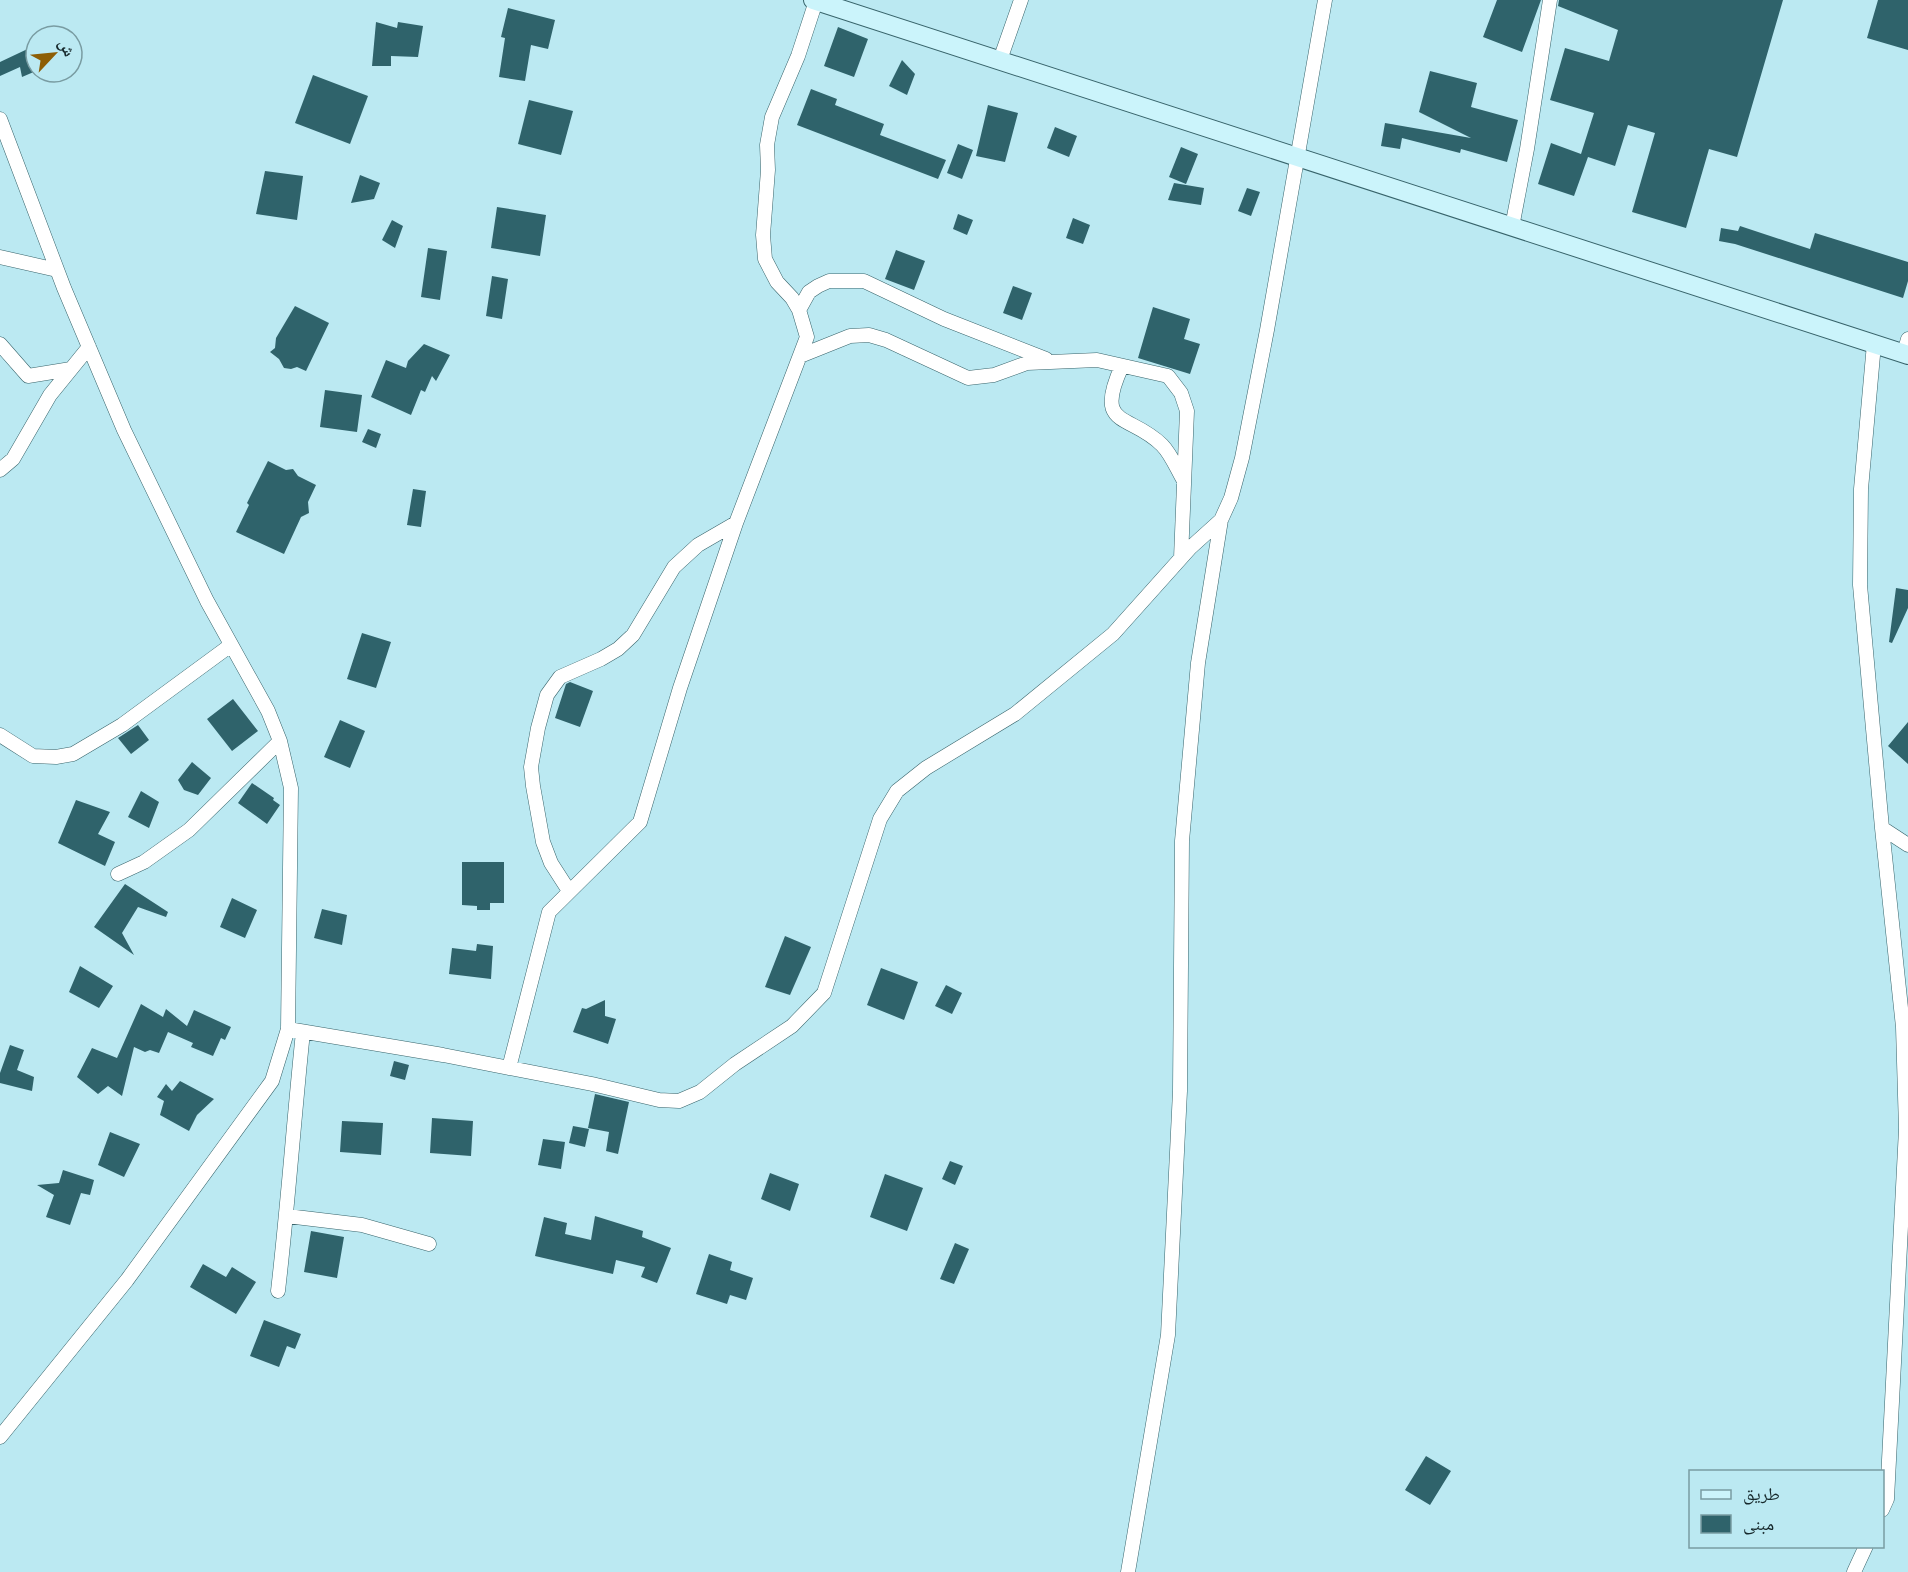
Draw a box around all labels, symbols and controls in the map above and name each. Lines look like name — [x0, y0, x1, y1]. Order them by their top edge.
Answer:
north arrow — [24, 24, 84, 84]
text: ش — [55, 36, 79, 59]
legend — [1689, 1470, 1884, 1548]
text: طريق — [1743, 1483, 1780, 1505]
text: مبنى — [1743, 1513, 1774, 1535]

